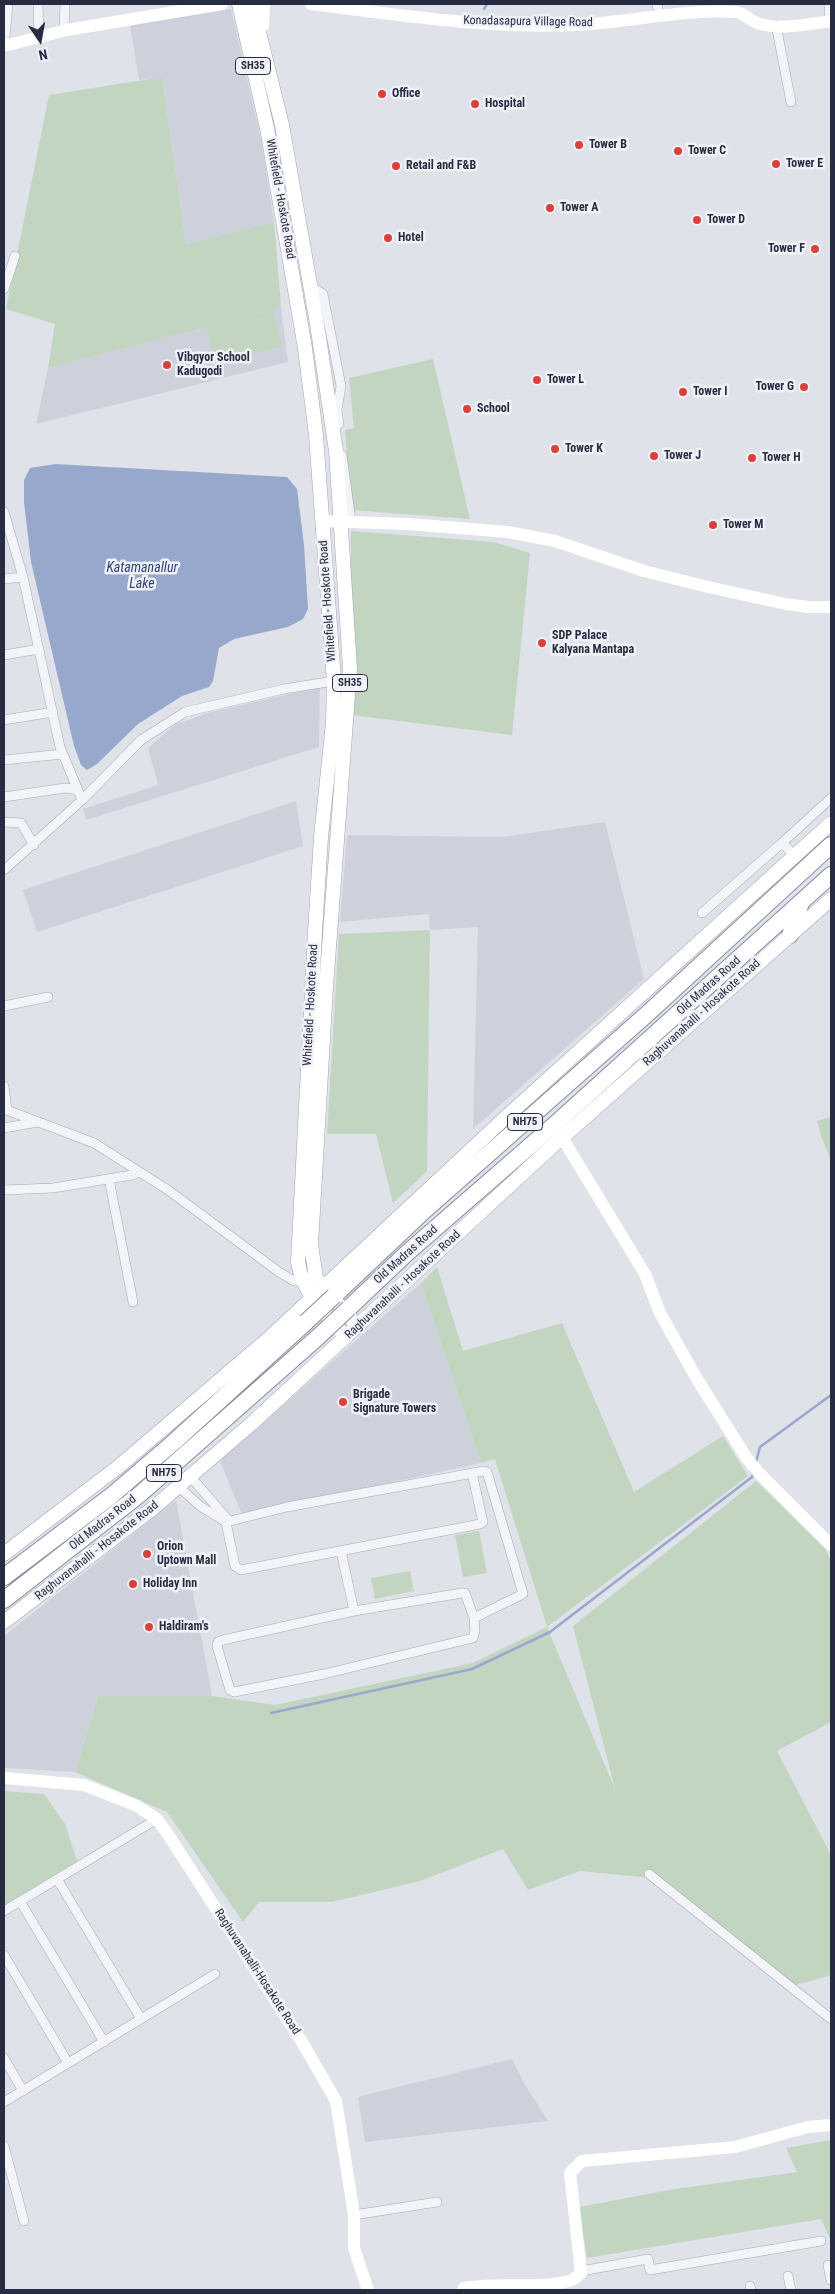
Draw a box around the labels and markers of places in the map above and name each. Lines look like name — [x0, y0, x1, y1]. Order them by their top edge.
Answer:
place label: Office — [392, 87, 420, 101]
marker: Office — [376, 88, 388, 100]
place label: Hospital — [485, 97, 525, 111]
marker: Hospital — [469, 98, 481, 110]
place label: Tower B — [589, 138, 627, 152]
marker: Tower B — [573, 139, 585, 151]
place label: Tower C — [688, 144, 726, 158]
marker: Tower C — [672, 145, 684, 157]
place label: Tower E — [786, 157, 823, 171]
marker: Tower E — [770, 158, 782, 170]
place label: Retail and F&B — [406, 159, 476, 173]
marker: Retail and F&B — [390, 160, 402, 172]
place label: Tower A — [560, 201, 599, 215]
marker: Tower A — [544, 202, 556, 214]
place label: Tower D — [707, 213, 745, 227]
marker: Tower D — [691, 214, 703, 226]
place label: Hotel — [398, 231, 424, 245]
marker: Hotel — [382, 232, 394, 244]
place label: Tower F — [768, 242, 805, 256]
marker: Tower F — [809, 243, 821, 255]
place label: Vibgyor School Kadugodi — [177, 351, 250, 379]
marker: Vibgyor School Kadugodi — [161, 359, 173, 371]
place label: Tower L — [547, 373, 584, 387]
marker: Tower L — [531, 374, 543, 386]
place label: Tower G — [756, 380, 794, 394]
marker: Tower G — [798, 381, 810, 393]
place label: Tower I — [693, 385, 728, 399]
marker: Tower I — [677, 386, 689, 398]
place label: School — [477, 402, 510, 416]
marker: School — [461, 403, 473, 415]
place label: Tower K — [565, 442, 603, 456]
marker: Tower K — [549, 443, 561, 455]
place label: Tower J — [664, 449, 701, 463]
marker: Tower J — [648, 450, 660, 462]
place label: Tower H — [762, 451, 801, 465]
marker: Tower H — [746, 452, 758, 464]
place label: Tower M — [723, 518, 763, 532]
marker: Tower M — [707, 519, 719, 531]
place label: SDP Palace Kalyana Mantapa — [552, 629, 634, 657]
marker: SDP Palace Kalyana Mantapa — [536, 637, 548, 649]
place label: Brigade Signature Towers — [353, 1388, 436, 1416]
marker: Brigade Signature Towers — [337, 1396, 349, 1408]
place label: Orion Uptown Mall — [157, 1540, 216, 1568]
marker: Orion Uptown Mall — [141, 1548, 153, 1560]
place label: Holiday Inn — [143, 1577, 197, 1591]
marker: Holiday Inn — [127, 1578, 139, 1590]
place label: Haldiram's — [159, 1620, 209, 1634]
marker: Haldiram's — [143, 1621, 155, 1633]

